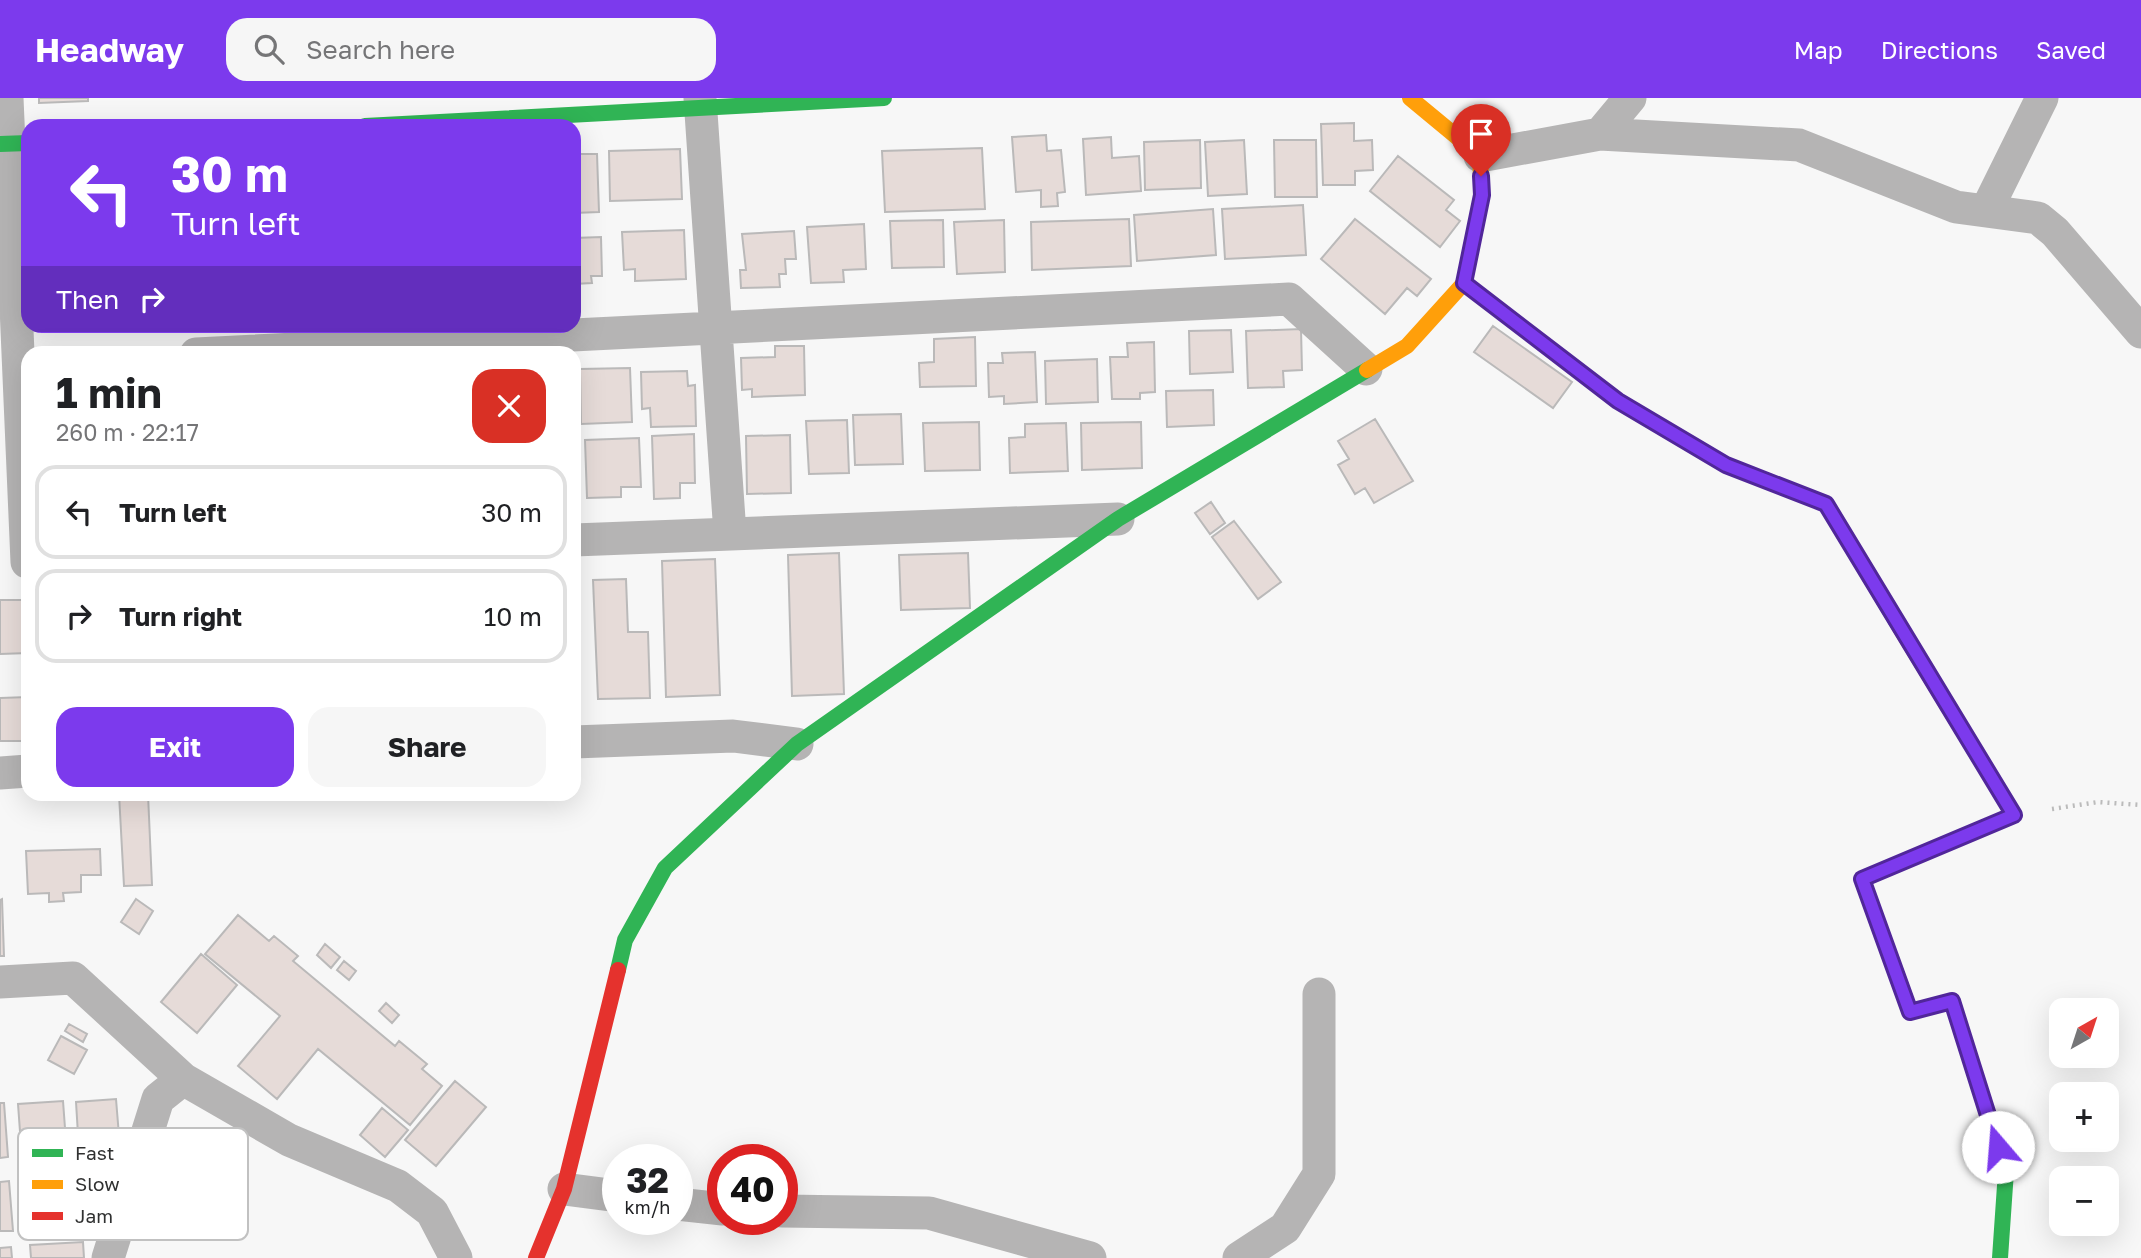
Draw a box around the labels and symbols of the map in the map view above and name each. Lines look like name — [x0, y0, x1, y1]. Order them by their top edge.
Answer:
pin — [1451, 104, 1511, 176]
north arrow — [2049, 998, 2119, 1068]
position arrow — [1961, 1110, 2035, 1184]
legend — [18, 1128, 248, 1240]
text: Fast — [75, 1141, 114, 1164]
speed limit sign: 40 — [707, 1144, 798, 1235]
text: Slow — [75, 1172, 120, 1195]
text: Jam — [75, 1204, 113, 1227]

